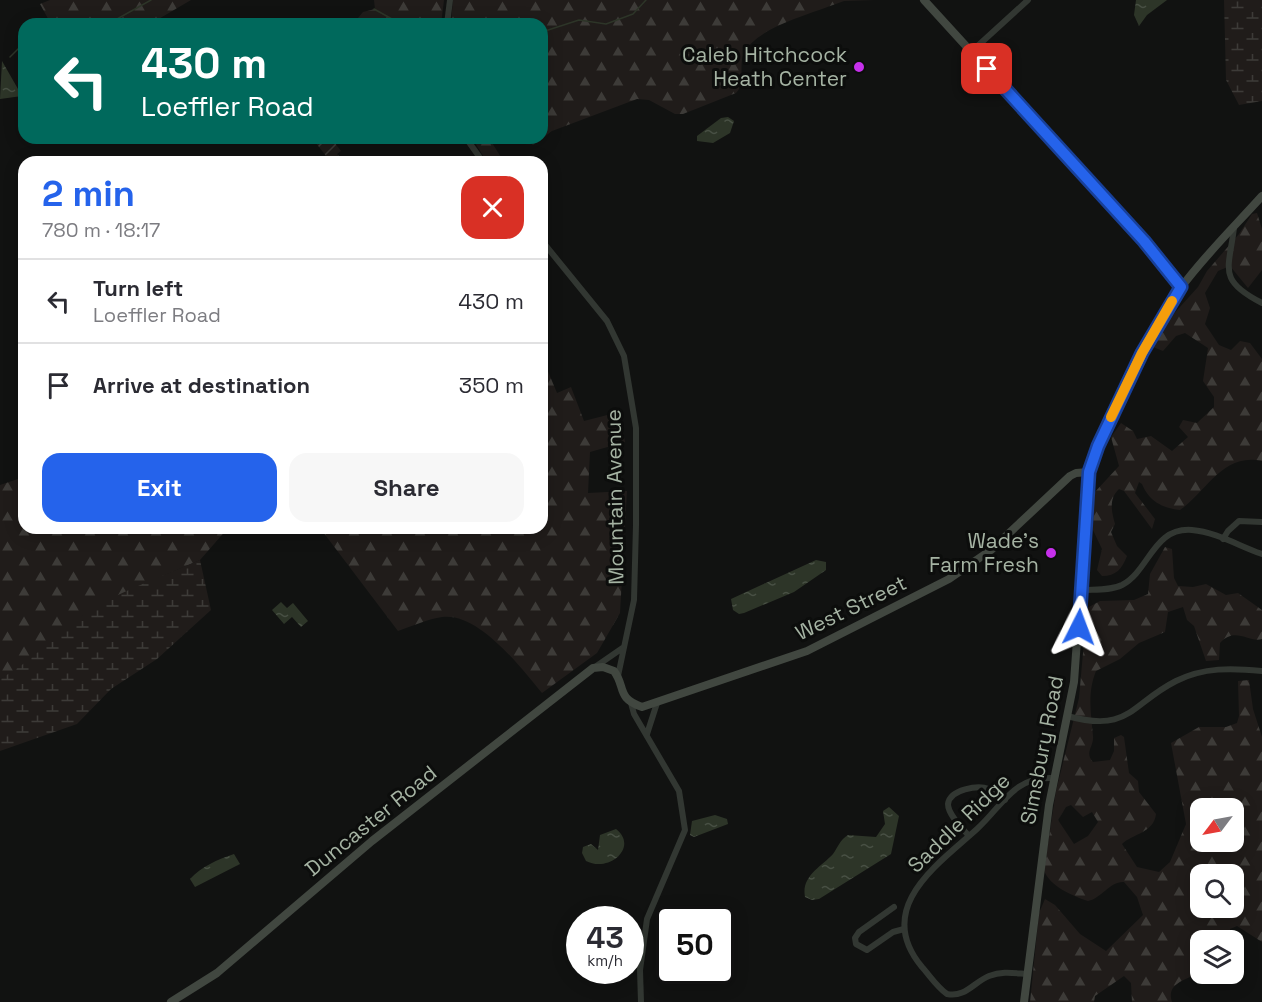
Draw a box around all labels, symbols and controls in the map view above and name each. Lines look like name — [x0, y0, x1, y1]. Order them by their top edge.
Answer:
text: 430 m — [141, 37, 267, 90]
place label: Caleb Hitchcock Heath Center — [682, 41, 847, 92]
icon: left — [42, 42, 120, 120]
pin — [961, 43, 1012, 94]
icon: arrive — [970, 52, 1003, 85]
marker: Caleb Hitchcock Heath Center — [852, 60, 866, 74]
text: Loeffler Road — [141, 89, 314, 124]
text: 2 min — [42, 171, 135, 217]
button: close — [461, 176, 524, 239]
text: 780 m · 18:17 — [42, 217, 160, 243]
text: Turn left — [93, 274, 183, 302]
icon: left — [42, 285, 75, 318]
text: 430 m — [458, 287, 524, 315]
text: Loeffler Road — [93, 302, 221, 328]
icon: arrive — [42, 369, 75, 402]
text: Arrive at destination — [93, 371, 310, 399]
text: 350 m — [459, 371, 524, 399]
street label: Mountain Avenue — [599, 409, 630, 585]
button: Exit — [42, 453, 277, 522]
button: Share — [289, 453, 524, 522]
place label: Wade's Farm Fresh — [929, 527, 1039, 578]
marker: Wade's Farm Fresh — [1044, 546, 1058, 560]
street label: West Street — [791, 569, 911, 646]
position arrow — [1047, 595, 1111, 659]
street label: Simsbury Road — [1014, 673, 1069, 827]
street label: Duncaster Road — [299, 759, 442, 882]
street label: Saddle Ridge — [902, 767, 1016, 878]
north arrow — [1190, 798, 1244, 852]
map controls — [1190, 798, 1244, 984]
button: search — [1190, 864, 1244, 918]
speed limit sign: 50 — [656, 906, 734, 984]
text: 43 — [586, 918, 624, 957]
button: layers — [1190, 930, 1244, 984]
text: km/h — [587, 951, 623, 970]

